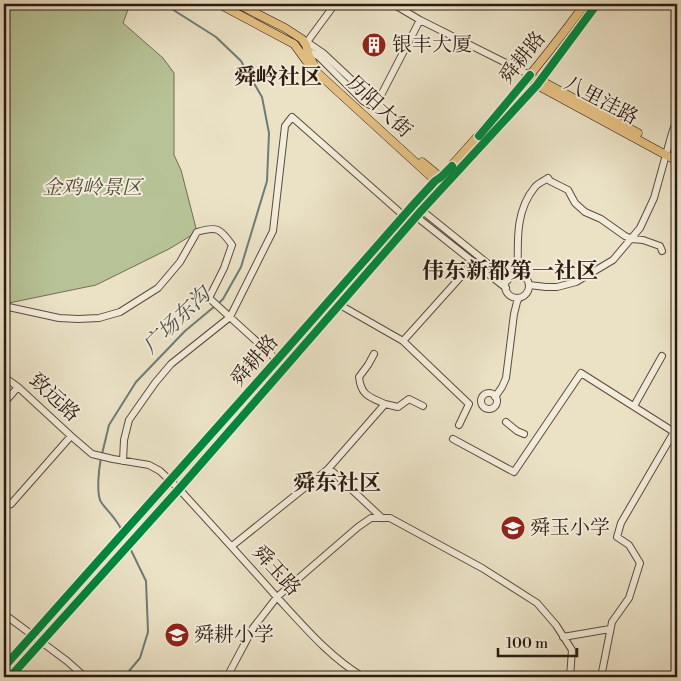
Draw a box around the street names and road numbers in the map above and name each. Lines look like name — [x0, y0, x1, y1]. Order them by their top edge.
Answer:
street label: 舜耕路 — [494, 27, 552, 89]
street label: 历阳大街 — [341, 71, 417, 143]
street label: 八里洼路 — [560, 71, 642, 131]
street label: 舜耕路 — [226, 330, 284, 392]
street label: 致远路 — [24, 368, 84, 428]
street label: 舜玉路 — [247, 540, 305, 602]

